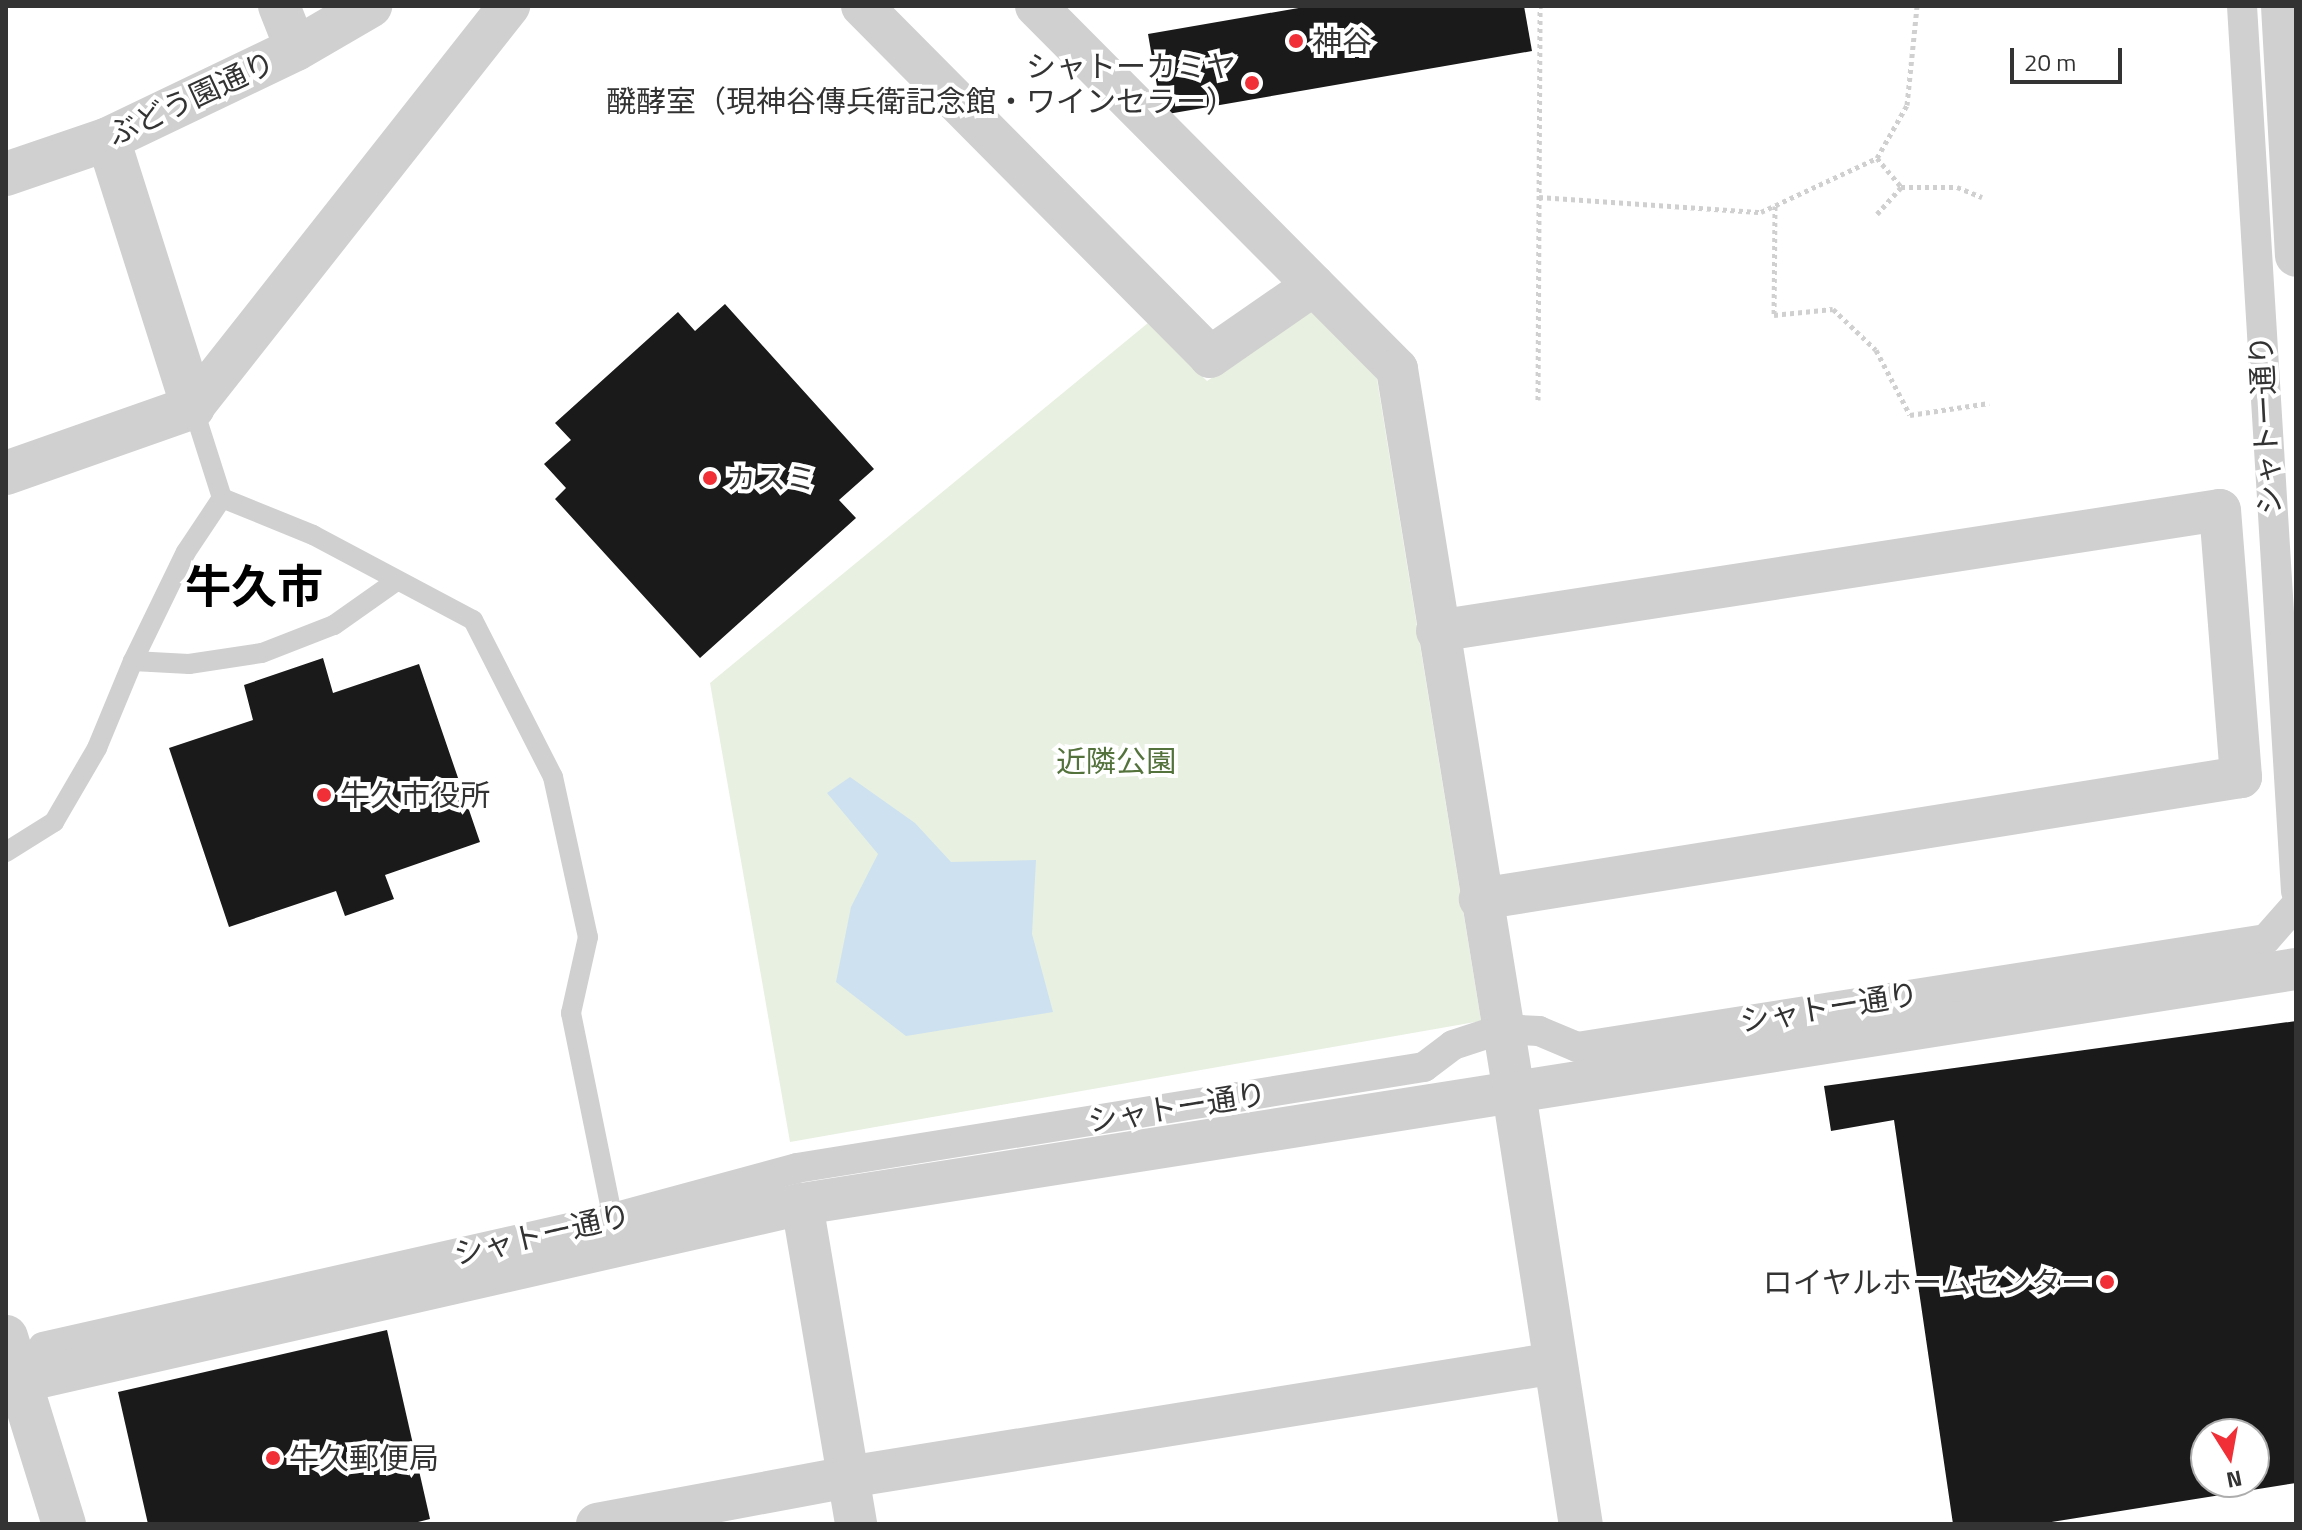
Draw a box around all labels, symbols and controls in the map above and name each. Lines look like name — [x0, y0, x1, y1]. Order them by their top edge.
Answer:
place label: 神谷 — [1312, 23, 1372, 59]
marker: 神谷 — [1287, 32, 1305, 50]
scale bar — [2014, 32, 2126, 82]
street label: ぶどう園通り — [102, 44, 280, 152]
text: 20 m — [2024, 44, 2076, 80]
place label: シャトーカミヤ 醗酵室（現神谷傳兵衛記念館・ワインセラー） — [606, 48, 1236, 118]
marker: シャトーカミヤ 醗酵室（現神谷傳兵衛記念館・ワインセラー） — [1243, 74, 1261, 92]
street label: シャトー通り — [2242, 334, 2288, 516]
place label: カスミ — [726, 460, 816, 496]
marker: カスミ — [701, 469, 719, 487]
district label: 牛久市 — [185, 558, 323, 614]
park label: 近隣公園 — [1056, 743, 1176, 779]
place label: 牛久市役所 — [340, 777, 490, 813]
marker: 牛久市役所 — [315, 786, 333, 804]
street label: シャトー通り — [1737, 975, 1921, 1039]
street label: シャトー通り — [1085, 1075, 1269, 1139]
street label: シャトー通り — [450, 1196, 634, 1272]
place label: ロイヤルホームセンター — [1761, 1264, 2091, 1300]
marker: ロイヤルホームセンター — [2098, 1273, 2116, 1291]
north arrow — [2190, 1418, 2270, 1498]
place label: 牛久郵便局 — [289, 1440, 439, 1476]
marker: 牛久郵便局 — [264, 1449, 282, 1467]
text: N — [2223, 1461, 2245, 1498]

